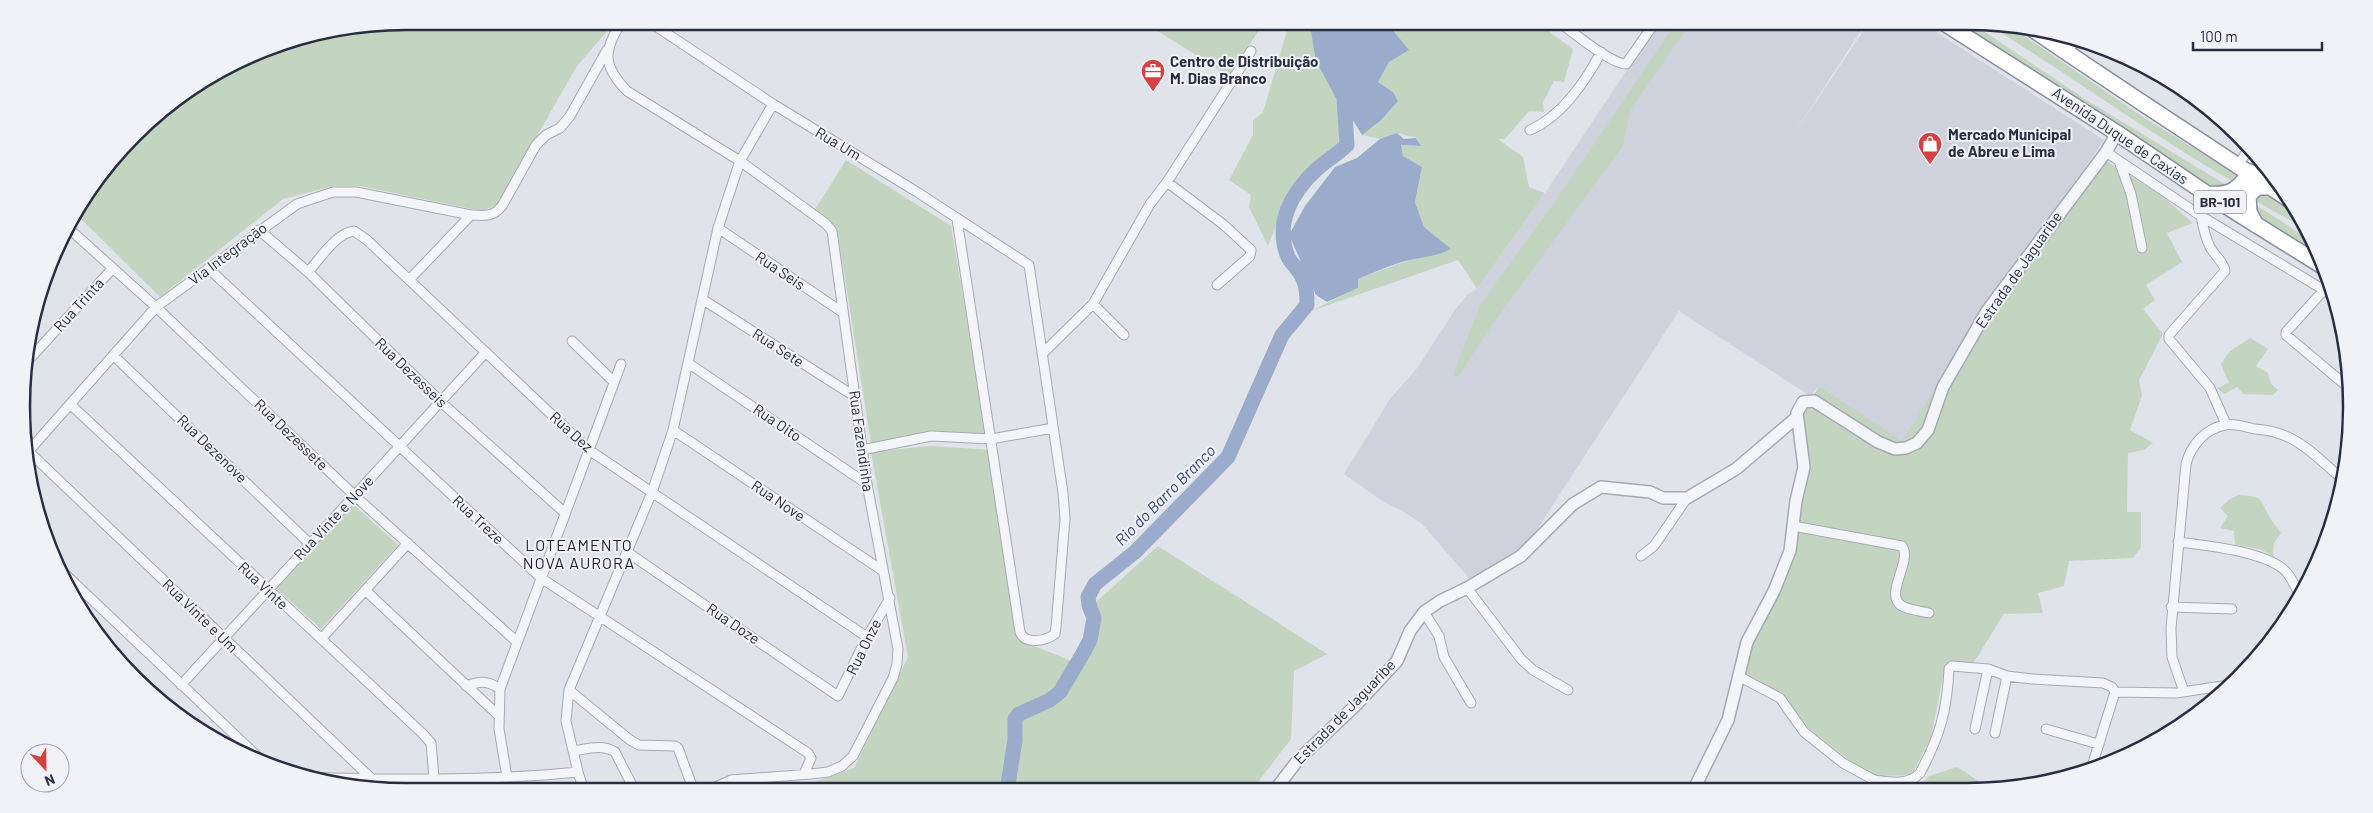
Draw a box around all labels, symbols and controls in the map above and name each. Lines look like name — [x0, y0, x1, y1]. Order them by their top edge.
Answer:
scale bar — [2193, 20, 2322, 52]
text: 100 m — [2200, 27, 2238, 45]
place label: Centro de Distribuição M. Dias Branco — [1170, 52, 1318, 87]
office icon: Centro de Distribuição M. Dias Branco — [1140, 58, 1166, 92]
street label: Avenida Duque de Caxias — [2049, 83, 2192, 187]
street label: Rua Um — [812, 123, 865, 164]
place label: Mercado Municipal de Abreu e Lima — [1948, 125, 2071, 160]
shop icon: Mercado Municipal de Abreu e Lima — [1917, 131, 1943, 165]
road number: BR-101 — [2194, 190, 2246, 213]
street label: Estrada de Jaguaribe — [1971, 208, 2065, 331]
street label: Via Integração — [185, 218, 270, 288]
street label: Rua Seis — [752, 247, 809, 293]
street label: Rua Trinta — [49, 274, 107, 335]
street label: Rua Sete — [749, 324, 808, 370]
street label: Rua Dezesseis — [372, 334, 451, 411]
street label: Rua Fazendinha — [846, 389, 878, 493]
street label: Rua Dezessete — [251, 395, 332, 474]
street label: Rua Oito — [750, 399, 805, 445]
street label: Rua Dez — [546, 407, 597, 456]
street label: Rua Dezenove — [174, 410, 252, 486]
water label: Rio do Barro Branco — [1110, 440, 1219, 549]
street label: Rua Vinte e Nove — [290, 471, 377, 563]
street label: Rua Nove — [748, 476, 809, 525]
street label: Rua Treze — [449, 491, 508, 548]
district label: LOTEAMENTO NOVA AURORA — [523, 535, 635, 572]
street label: Rua Vinte — [235, 558, 292, 613]
street label: Rua Vinte e Um — [159, 575, 242, 656]
street label: Rua Doze — [704, 599, 763, 647]
street label: Rua Onze — [842, 616, 884, 677]
street label: Estrada de Jaguaribe — [1290, 655, 1399, 767]
north arrow — [20, 743, 70, 793]
text: N — [43, 771, 58, 790]

